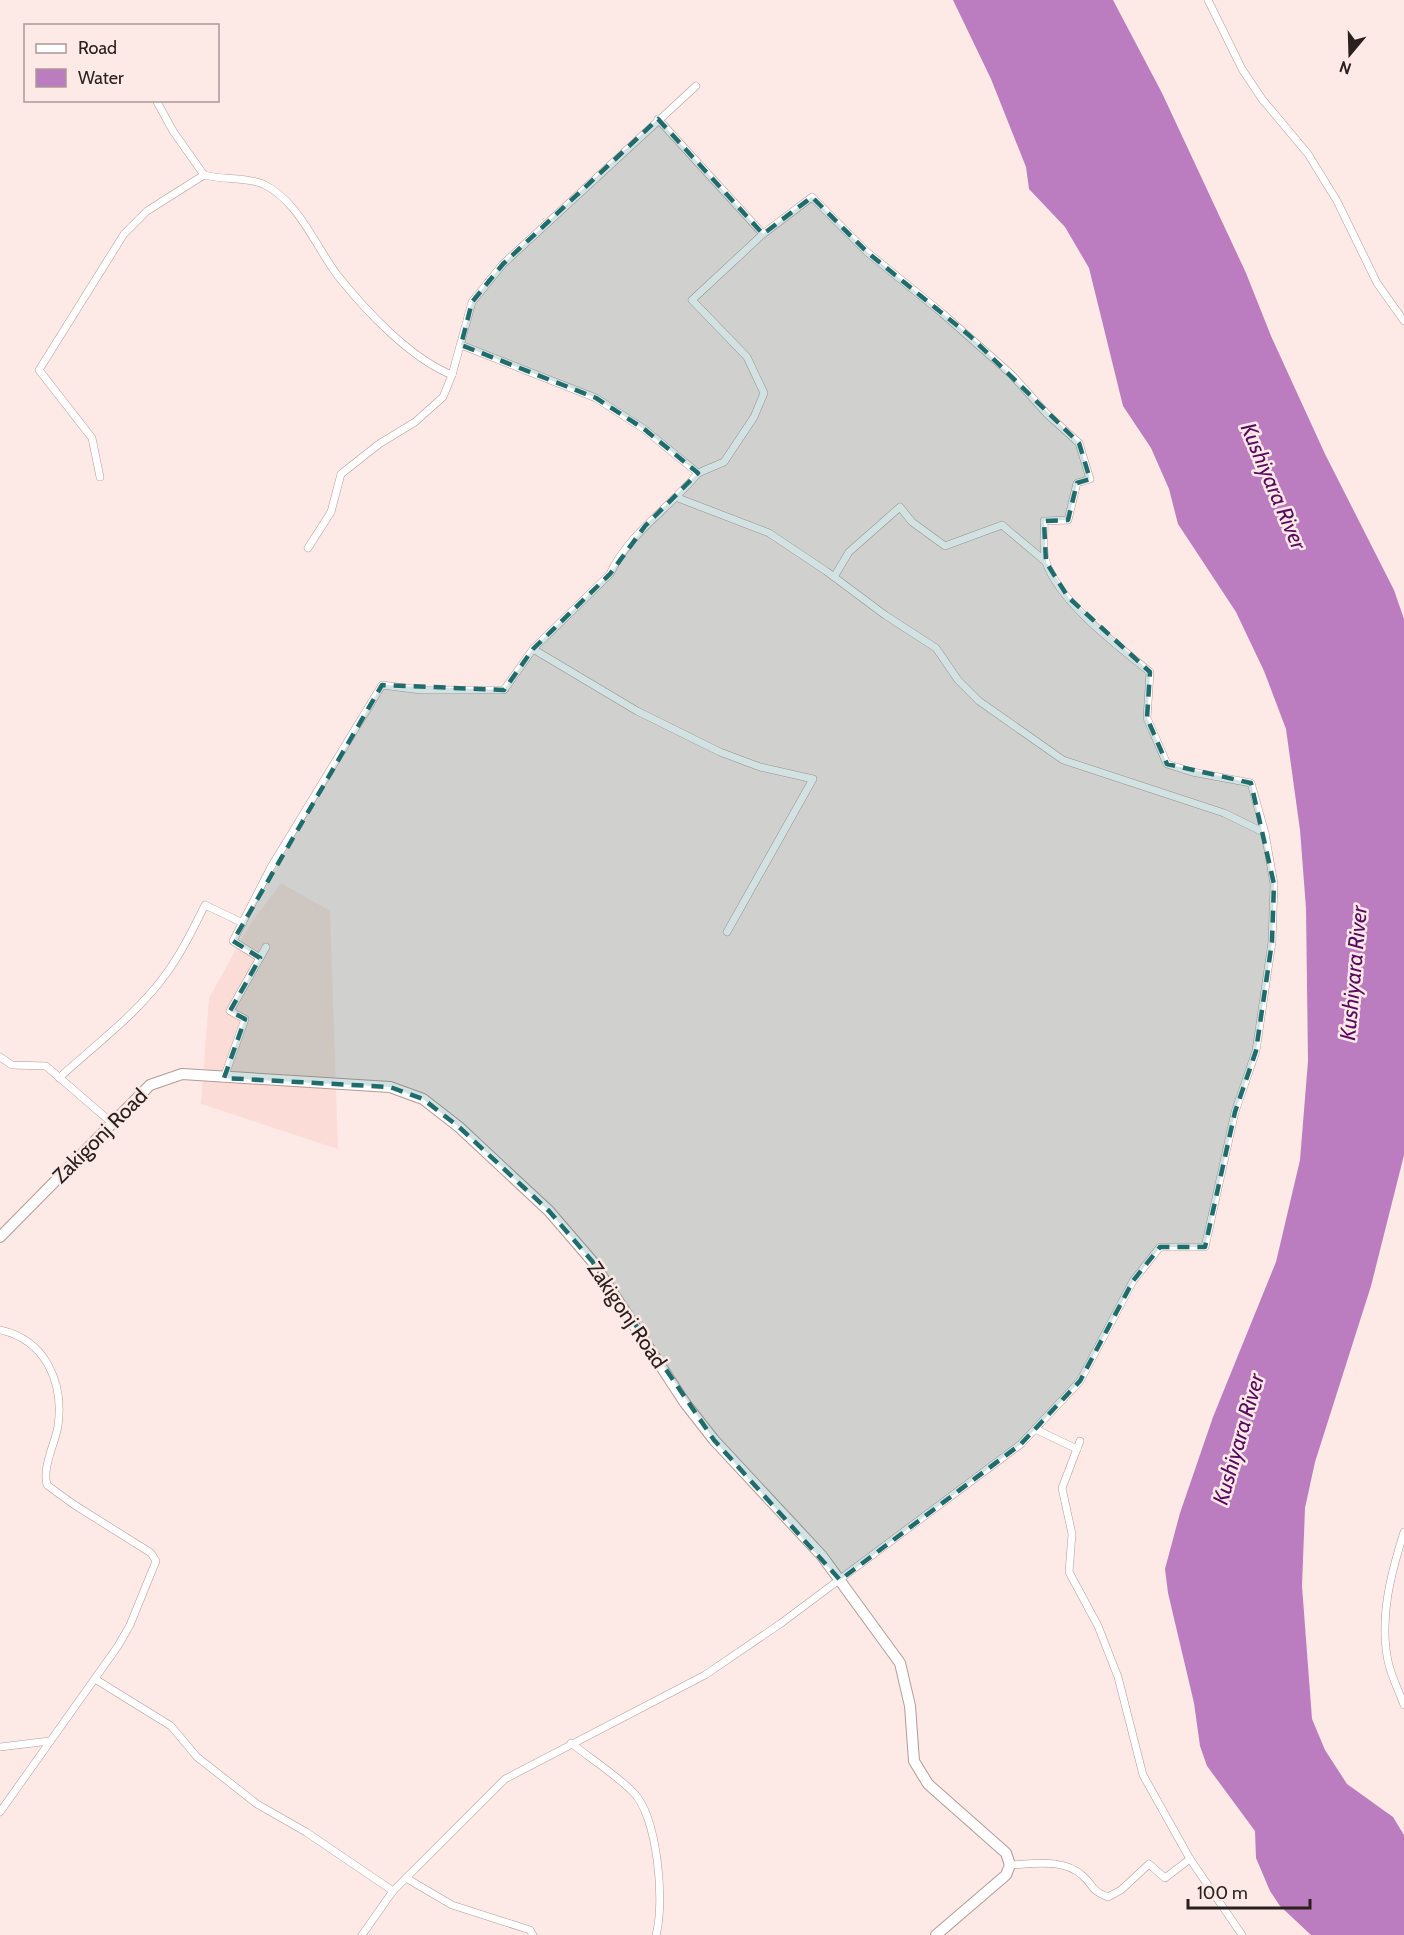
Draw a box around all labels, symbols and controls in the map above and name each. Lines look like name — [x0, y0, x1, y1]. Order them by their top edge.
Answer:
legend — [24, 24, 219, 102]
north arrow — [1320, 24, 1380, 84]
text: Road — [78, 37, 117, 59]
text: N — [1337, 57, 1354, 79]
text: Water — [78, 67, 124, 89]
water label: Kushiyara River — [1235, 419, 1313, 555]
water label: Kushiyara River — [1334, 903, 1373, 1041]
street label: Zakigonj Road — [47, 1083, 153, 1189]
street label: Zakigonj Road — [582, 1256, 672, 1374]
water label: Kushiyara River — [1207, 1369, 1270, 1508]
scale bar — [1188, 1872, 1310, 1910]
text: 100 m — [1197, 1882, 1248, 1904]

